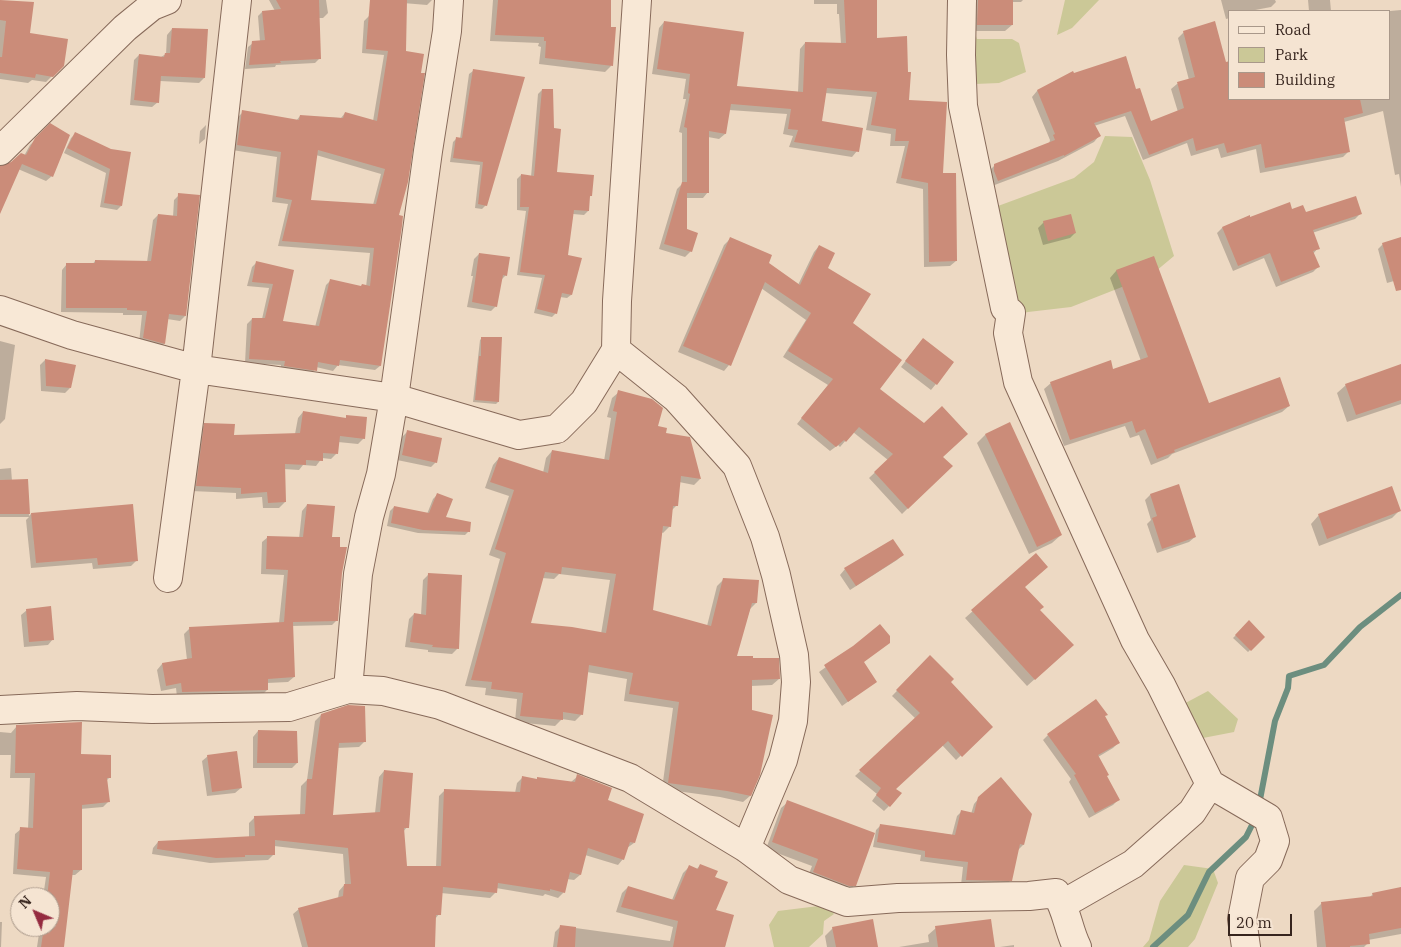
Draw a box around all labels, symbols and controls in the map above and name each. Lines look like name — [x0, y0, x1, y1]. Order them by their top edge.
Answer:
legend — [1228, 10, 1391, 100]
text: Road — [1275, 20, 1311, 39]
text: Park — [1275, 45, 1308, 64]
text: Building — [1275, 70, 1335, 89]
north arrow — [10, 887, 60, 937]
text: N — [15, 892, 35, 912]
scale bar — [1231, 904, 1295, 936]
text: 20 m — [1236, 913, 1272, 932]

